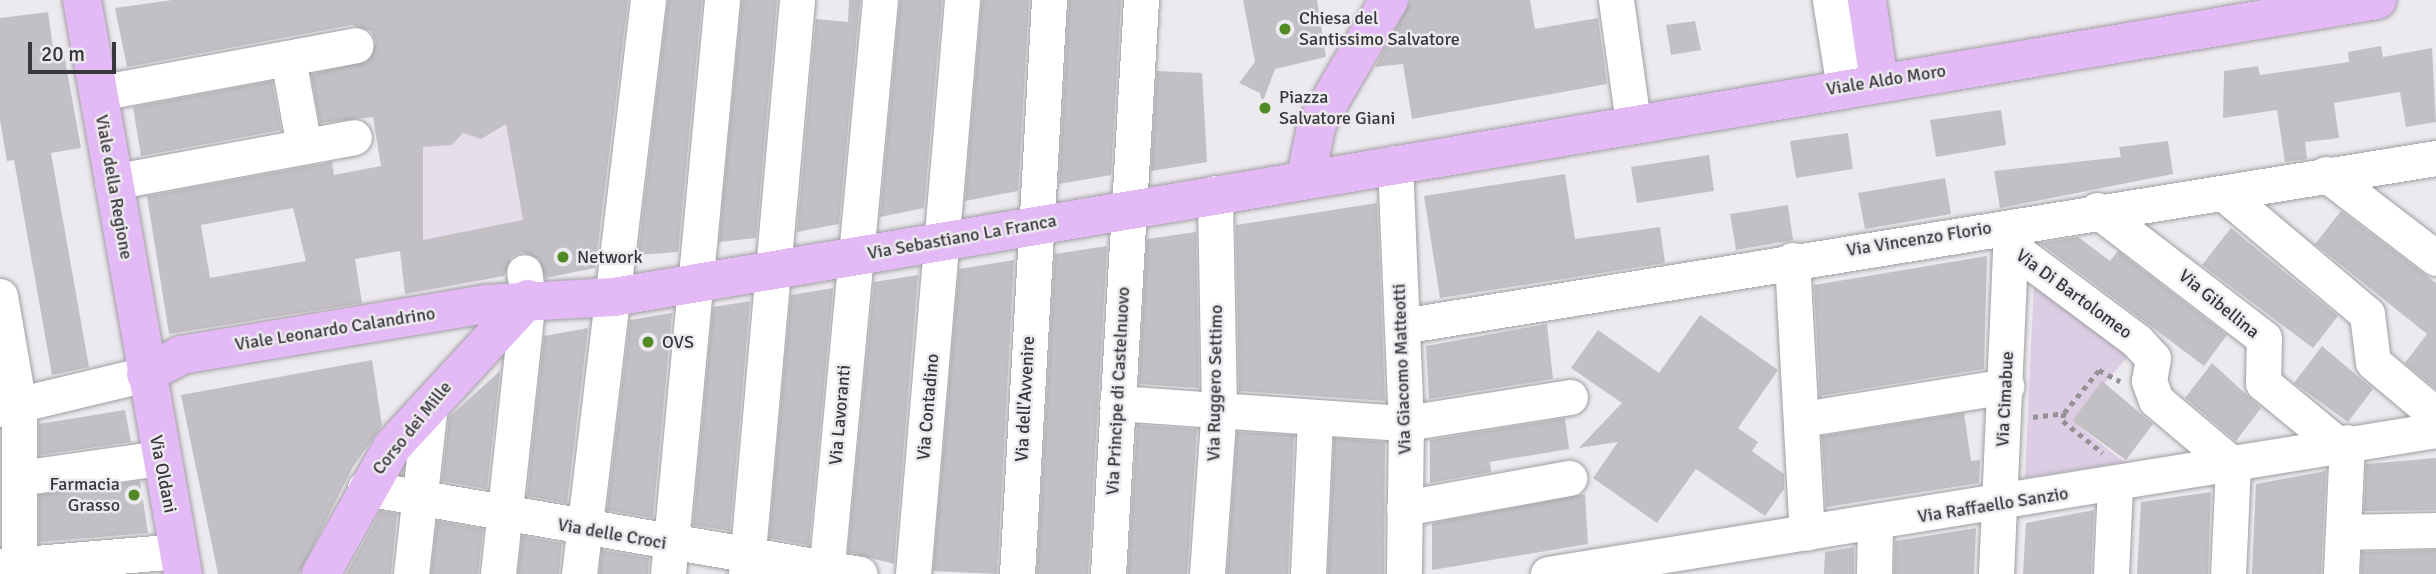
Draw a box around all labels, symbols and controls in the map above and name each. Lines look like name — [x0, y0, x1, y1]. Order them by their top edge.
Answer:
place label: Chiesa del Santissimo Salvatore — [1299, 8, 1460, 50]
marker: Chiesa del Santissimo Salvatore — [1277, 21, 1293, 37]
scale bar — [32, 28, 119, 72]
text: 20 m — [41, 41, 85, 67]
street label: Viale Aldo Moro — [1825, 60, 1947, 100]
place label: Piazza Salvatore Giani — [1279, 87, 1395, 130]
marker: Piazza Salvatore Giani — [1257, 100, 1273, 116]
street label: Viale della Regione — [91, 113, 137, 261]
street label: Via Sebastiano La Franca — [866, 210, 1058, 264]
street label: Via Vincenzo Florio — [1845, 217, 1993, 261]
street label: Via Di Bartolomeo — [2012, 245, 2136, 343]
place label: Network — [577, 246, 642, 268]
marker: Network — [555, 249, 571, 265]
street label: Via Gibellina — [2174, 265, 2264, 343]
street label: Via Giacomo Matteotti — [1388, 283, 1416, 455]
street label: Via Principe di Castelnuovo — [1102, 286, 1134, 496]
street label: Viale Leonardo Calandrino — [233, 302, 437, 356]
street label: Via Ruggero Settimo — [1203, 305, 1227, 461]
place label: OVS — [662, 331, 694, 353]
marker: OVS — [640, 334, 656, 350]
street label: Via dell'Avvenire — [1011, 335, 1039, 463]
street label: Via Cimabue — [1992, 351, 2018, 447]
street label: Via Contadino — [913, 353, 943, 461]
street label: Via Lavoranti — [825, 364, 855, 466]
street label: Corso dei Mille — [368, 377, 456, 479]
street label: Via Oldani — [145, 433, 181, 515]
place label: Farmacia Grasso — [49, 474, 120, 516]
street label: Via Raffaello Sanzio — [1916, 482, 2070, 528]
marker: Farmacia Grasso — [126, 487, 142, 503]
street label: Via delle Croci — [556, 514, 668, 554]

